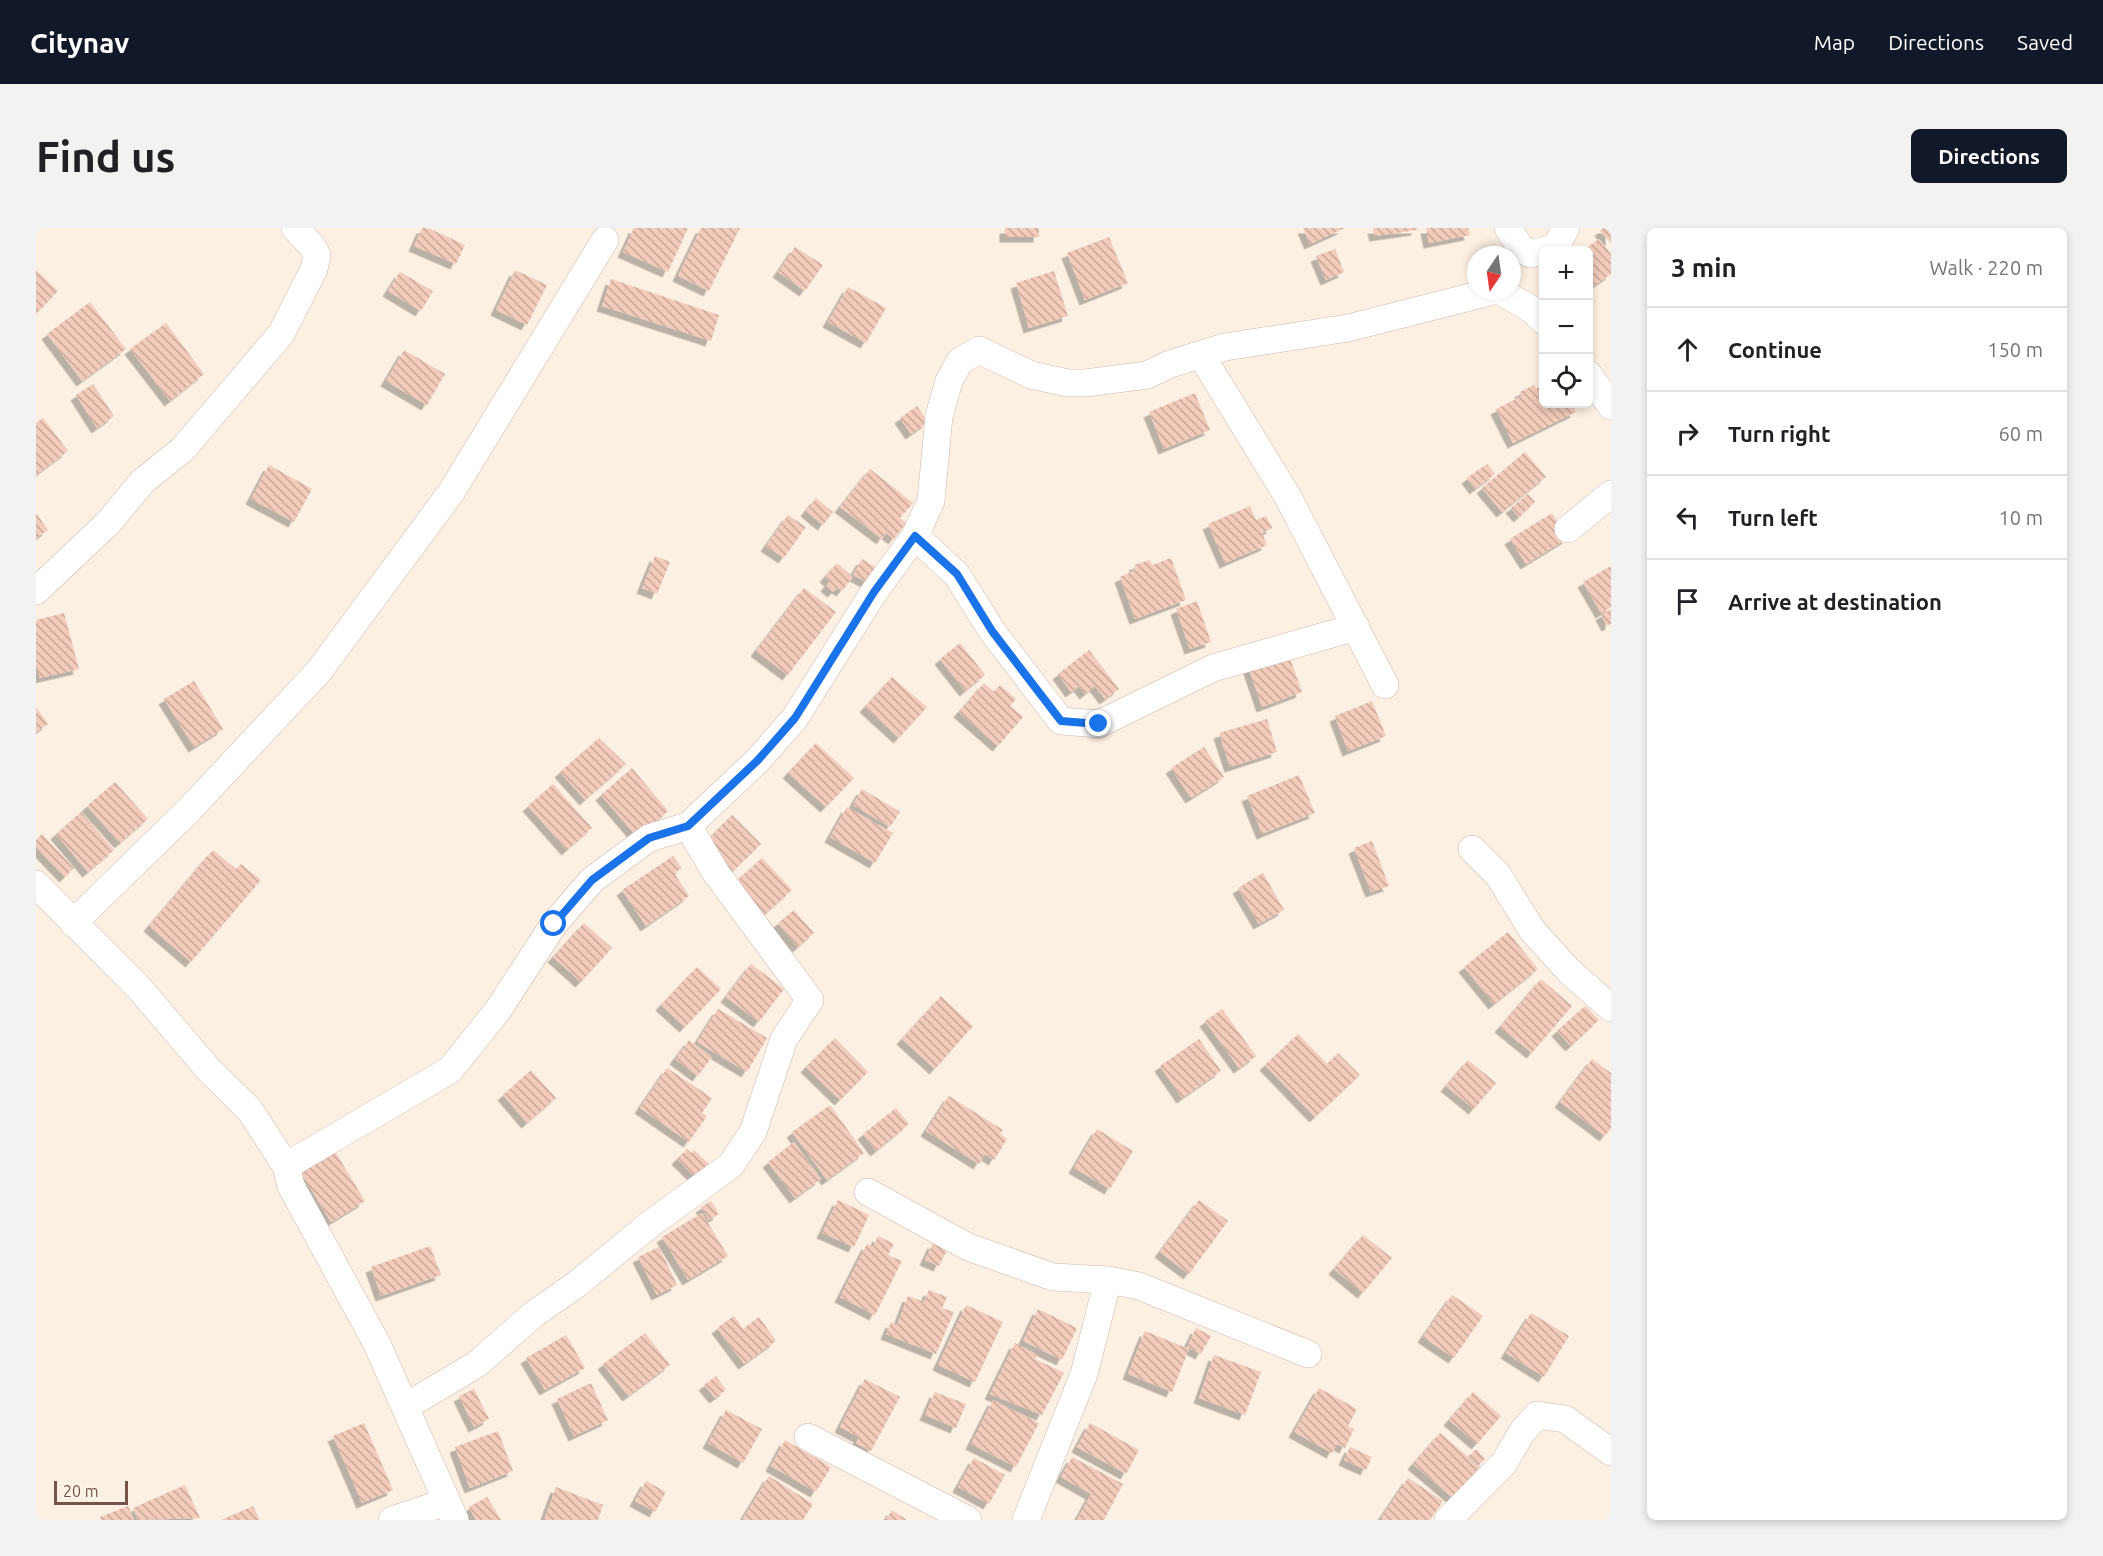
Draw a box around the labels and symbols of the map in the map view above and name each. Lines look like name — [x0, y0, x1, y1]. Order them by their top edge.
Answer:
north arrow — [1467, 246, 1521, 300]
route end — [1085, 710, 1111, 736]
route start — [540, 910, 566, 936]
scale bar — [54, 1478, 128, 1506]

